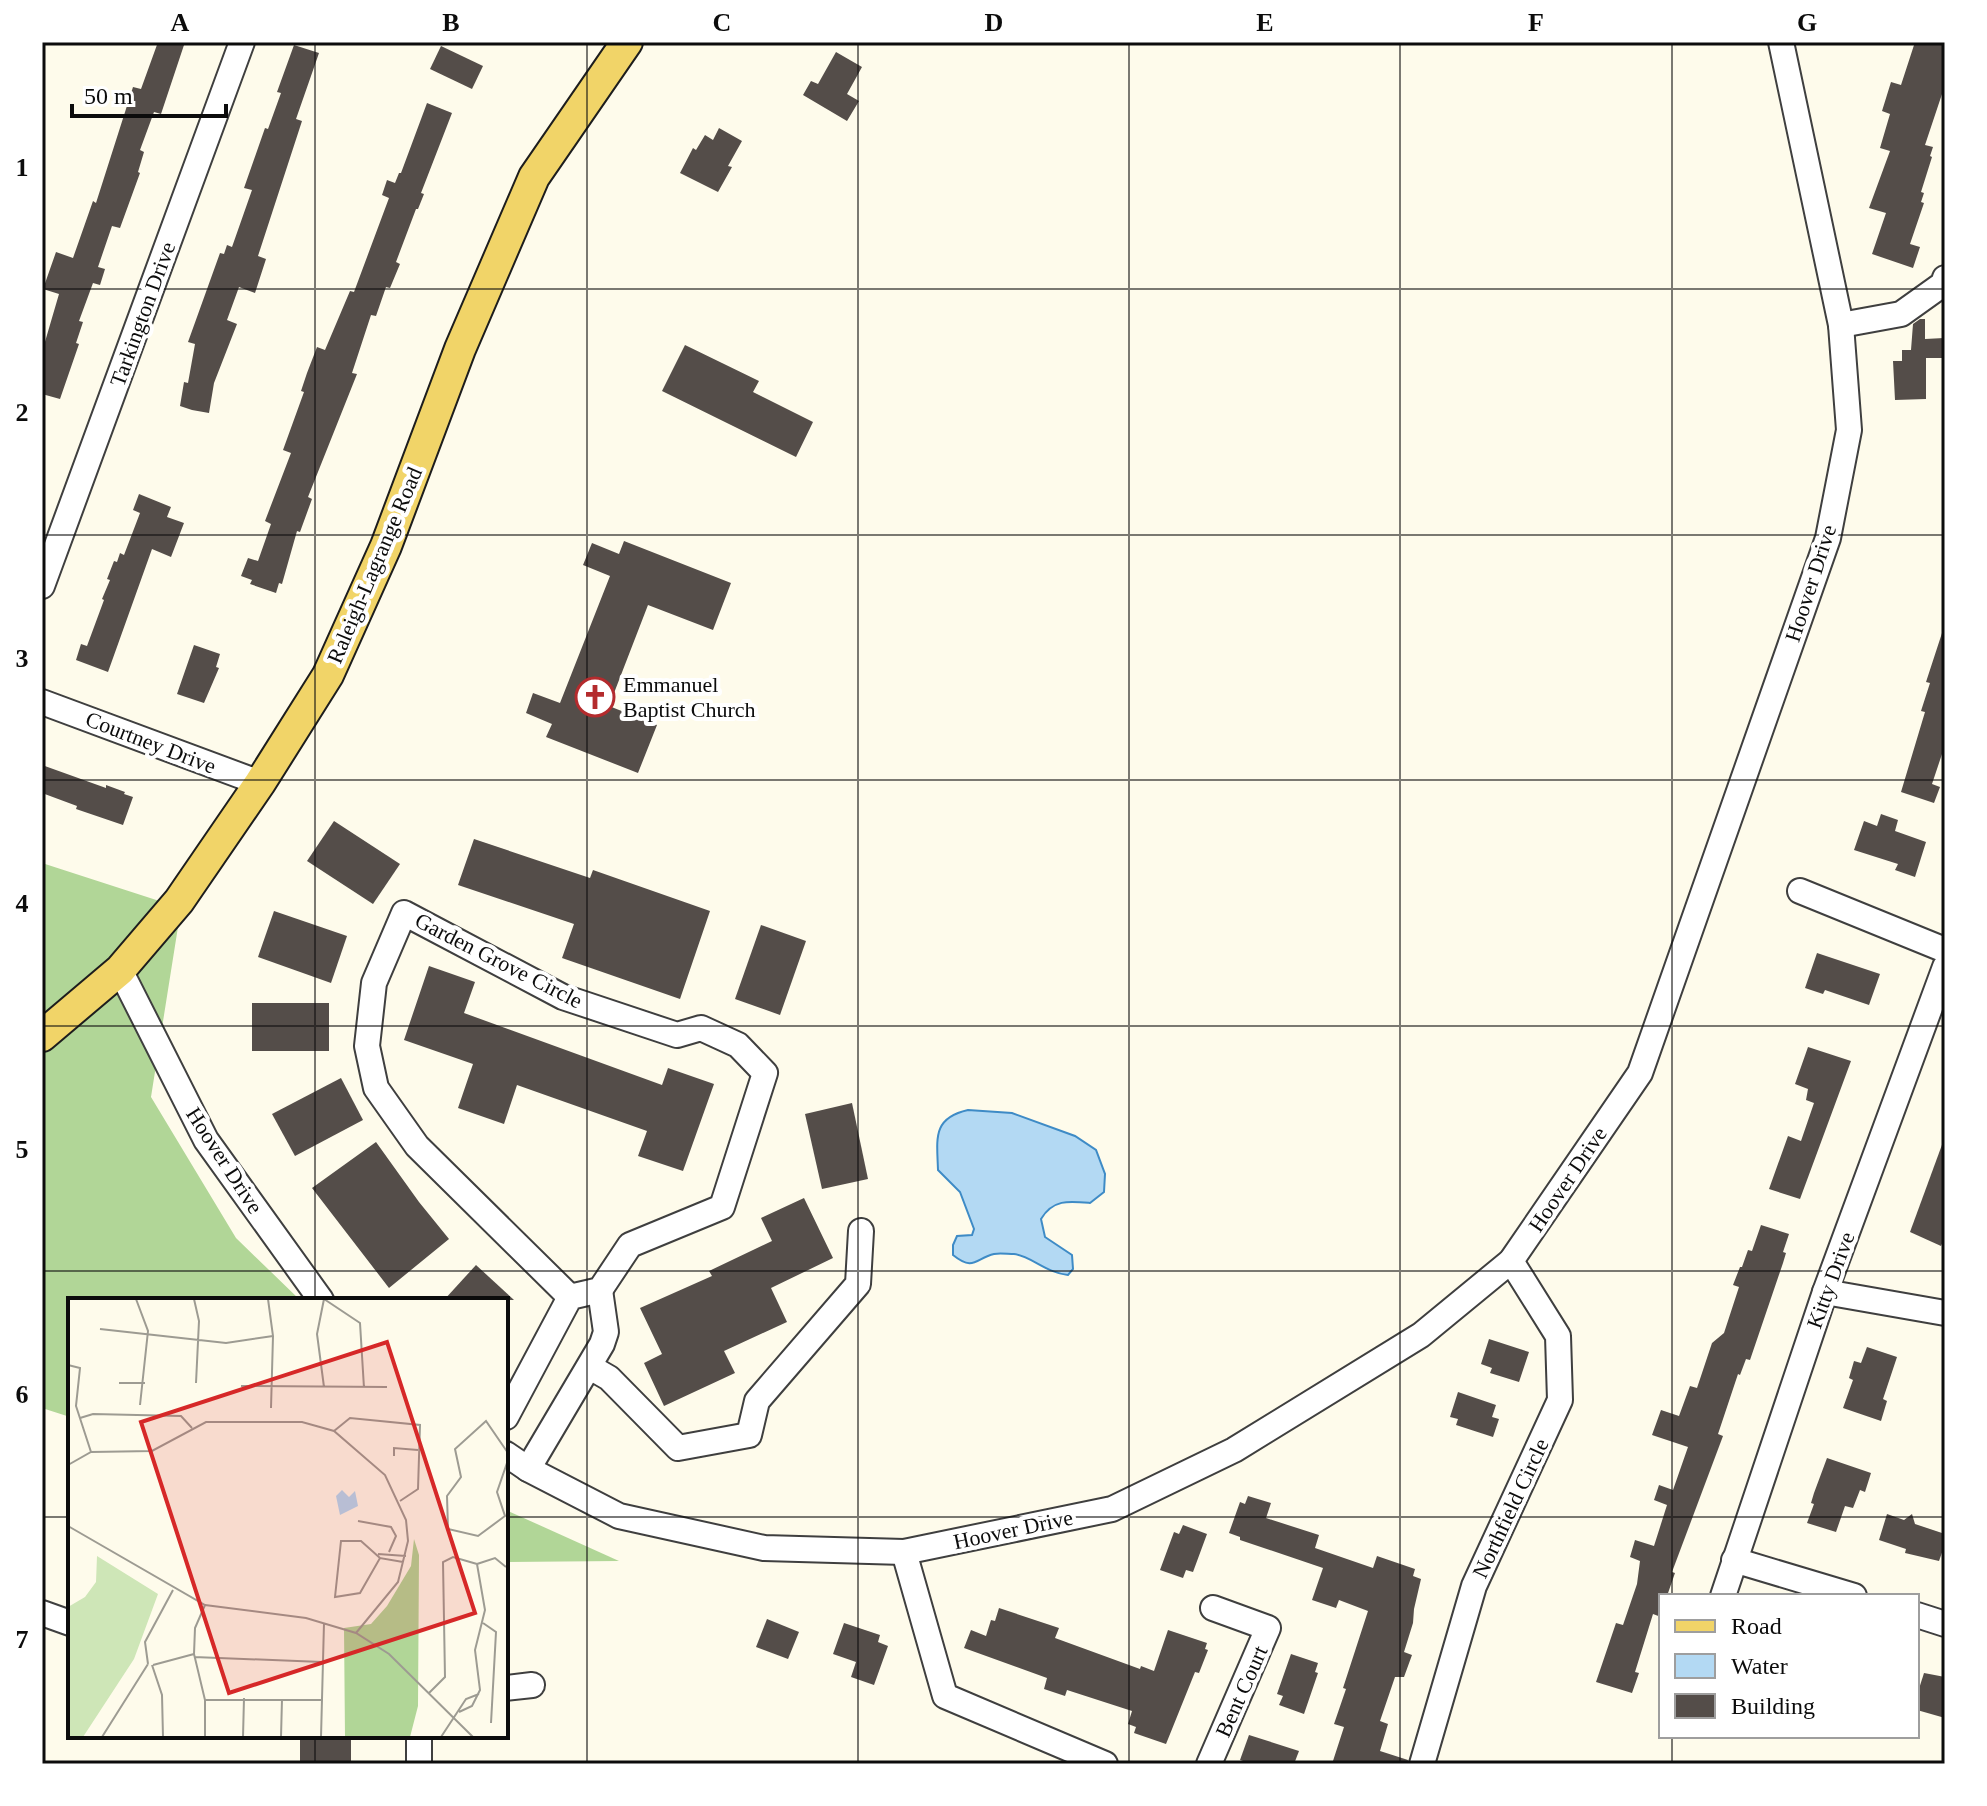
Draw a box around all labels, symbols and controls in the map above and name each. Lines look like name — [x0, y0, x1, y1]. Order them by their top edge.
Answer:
text: A — [171, 8, 190, 37]
text: B — [442, 8, 460, 37]
text: C — [713, 8, 731, 37]
text: D — [985, 8, 1003, 37]
text: E — [1256, 8, 1274, 37]
text: F — [1528, 8, 1544, 37]
text: G — [1797, 8, 1817, 37]
scale bar — [72, 68, 226, 118]
text: 50 m — [84, 83, 133, 109]
text: 1 — [16, 153, 29, 182]
street label: Tarkington Drive — [105, 239, 180, 390]
text: 2 — [16, 398, 29, 427]
street label: Raleigh-Lagrange Road — [322, 463, 427, 667]
street label: Hoover Drive — [1780, 521, 1841, 645]
text: 3 — [16, 644, 29, 673]
place label: Emmanuel Baptist Church — [623, 672, 756, 722]
church icon: Emmanuel Baptist Church — [574, 676, 616, 718]
street label: Courtney Drive — [82, 706, 219, 779]
text: 4 — [16, 889, 29, 918]
street label: Garden Grove Circle — [411, 907, 587, 1013]
street label: Hoover Drive — [181, 1102, 268, 1218]
street label: Hoover Drive — [1523, 1122, 1612, 1237]
text: 5 — [16, 1135, 29, 1164]
street label: Kitty Drive — [1801, 1229, 1859, 1332]
inset map — [68, 1298, 508, 1738]
text: 6 — [16, 1380, 29, 1409]
street label: Northfield Circle — [1467, 1435, 1554, 1582]
street label: Hoover Drive — [951, 1505, 1075, 1554]
legend — [1659, 1594, 1919, 1738]
text: Road — [1731, 1613, 1782, 1639]
text: 7 — [16, 1625, 29, 1654]
street label: Bent Court — [1210, 1642, 1273, 1741]
text: Water — [1731, 1653, 1788, 1679]
text: Building — [1731, 1693, 1815, 1719]

